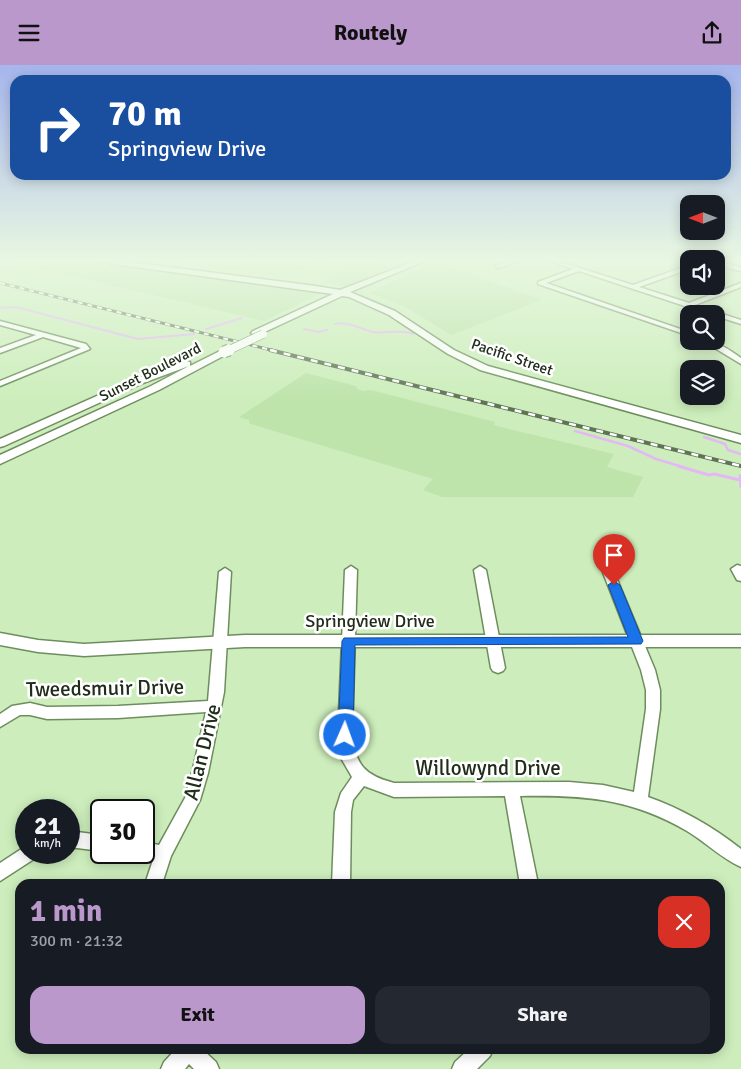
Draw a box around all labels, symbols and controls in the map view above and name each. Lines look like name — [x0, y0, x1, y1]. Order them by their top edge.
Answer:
icon: menu — [15, 19, 43, 47]
text: Routely — [334, 19, 407, 46]
icon: share — [698, 19, 726, 47]
text: 70 m — [108, 92, 182, 135]
icon: right — [25, 95, 90, 160]
text: Springview Drive — [108, 135, 266, 162]
north arrow — [680, 195, 725, 240]
map controls — [680, 195, 725, 405]
button: sound — [680, 250, 725, 295]
button: search — [680, 305, 725, 350]
street label: Pacific Street — [469, 335, 555, 379]
street label: Sunset Boulevard — [96, 339, 204, 405]
button: layers — [680, 360, 725, 405]
pin — [593, 534, 635, 585]
icon: arrive — [600, 541, 628, 569]
street label: Springview Drive — [305, 610, 435, 632]
street label: Tweedsmuir Drive — [26, 674, 184, 702]
street label: Allan Drive — [177, 701, 227, 803]
position arrow — [318, 708, 370, 760]
street label: Willowynd Drive — [415, 755, 561, 781]
speed limit sign: 30 — [90, 799, 155, 864]
text: 21 — [34, 810, 61, 841]
text: km/h — [34, 836, 61, 851]
text: 1 min — [30, 893, 102, 930]
button: close — [658, 896, 710, 948]
text: 300 m · 21:32 — [30, 931, 123, 951]
button: Exit — [30, 986, 365, 1044]
button: Share — [375, 986, 710, 1044]

